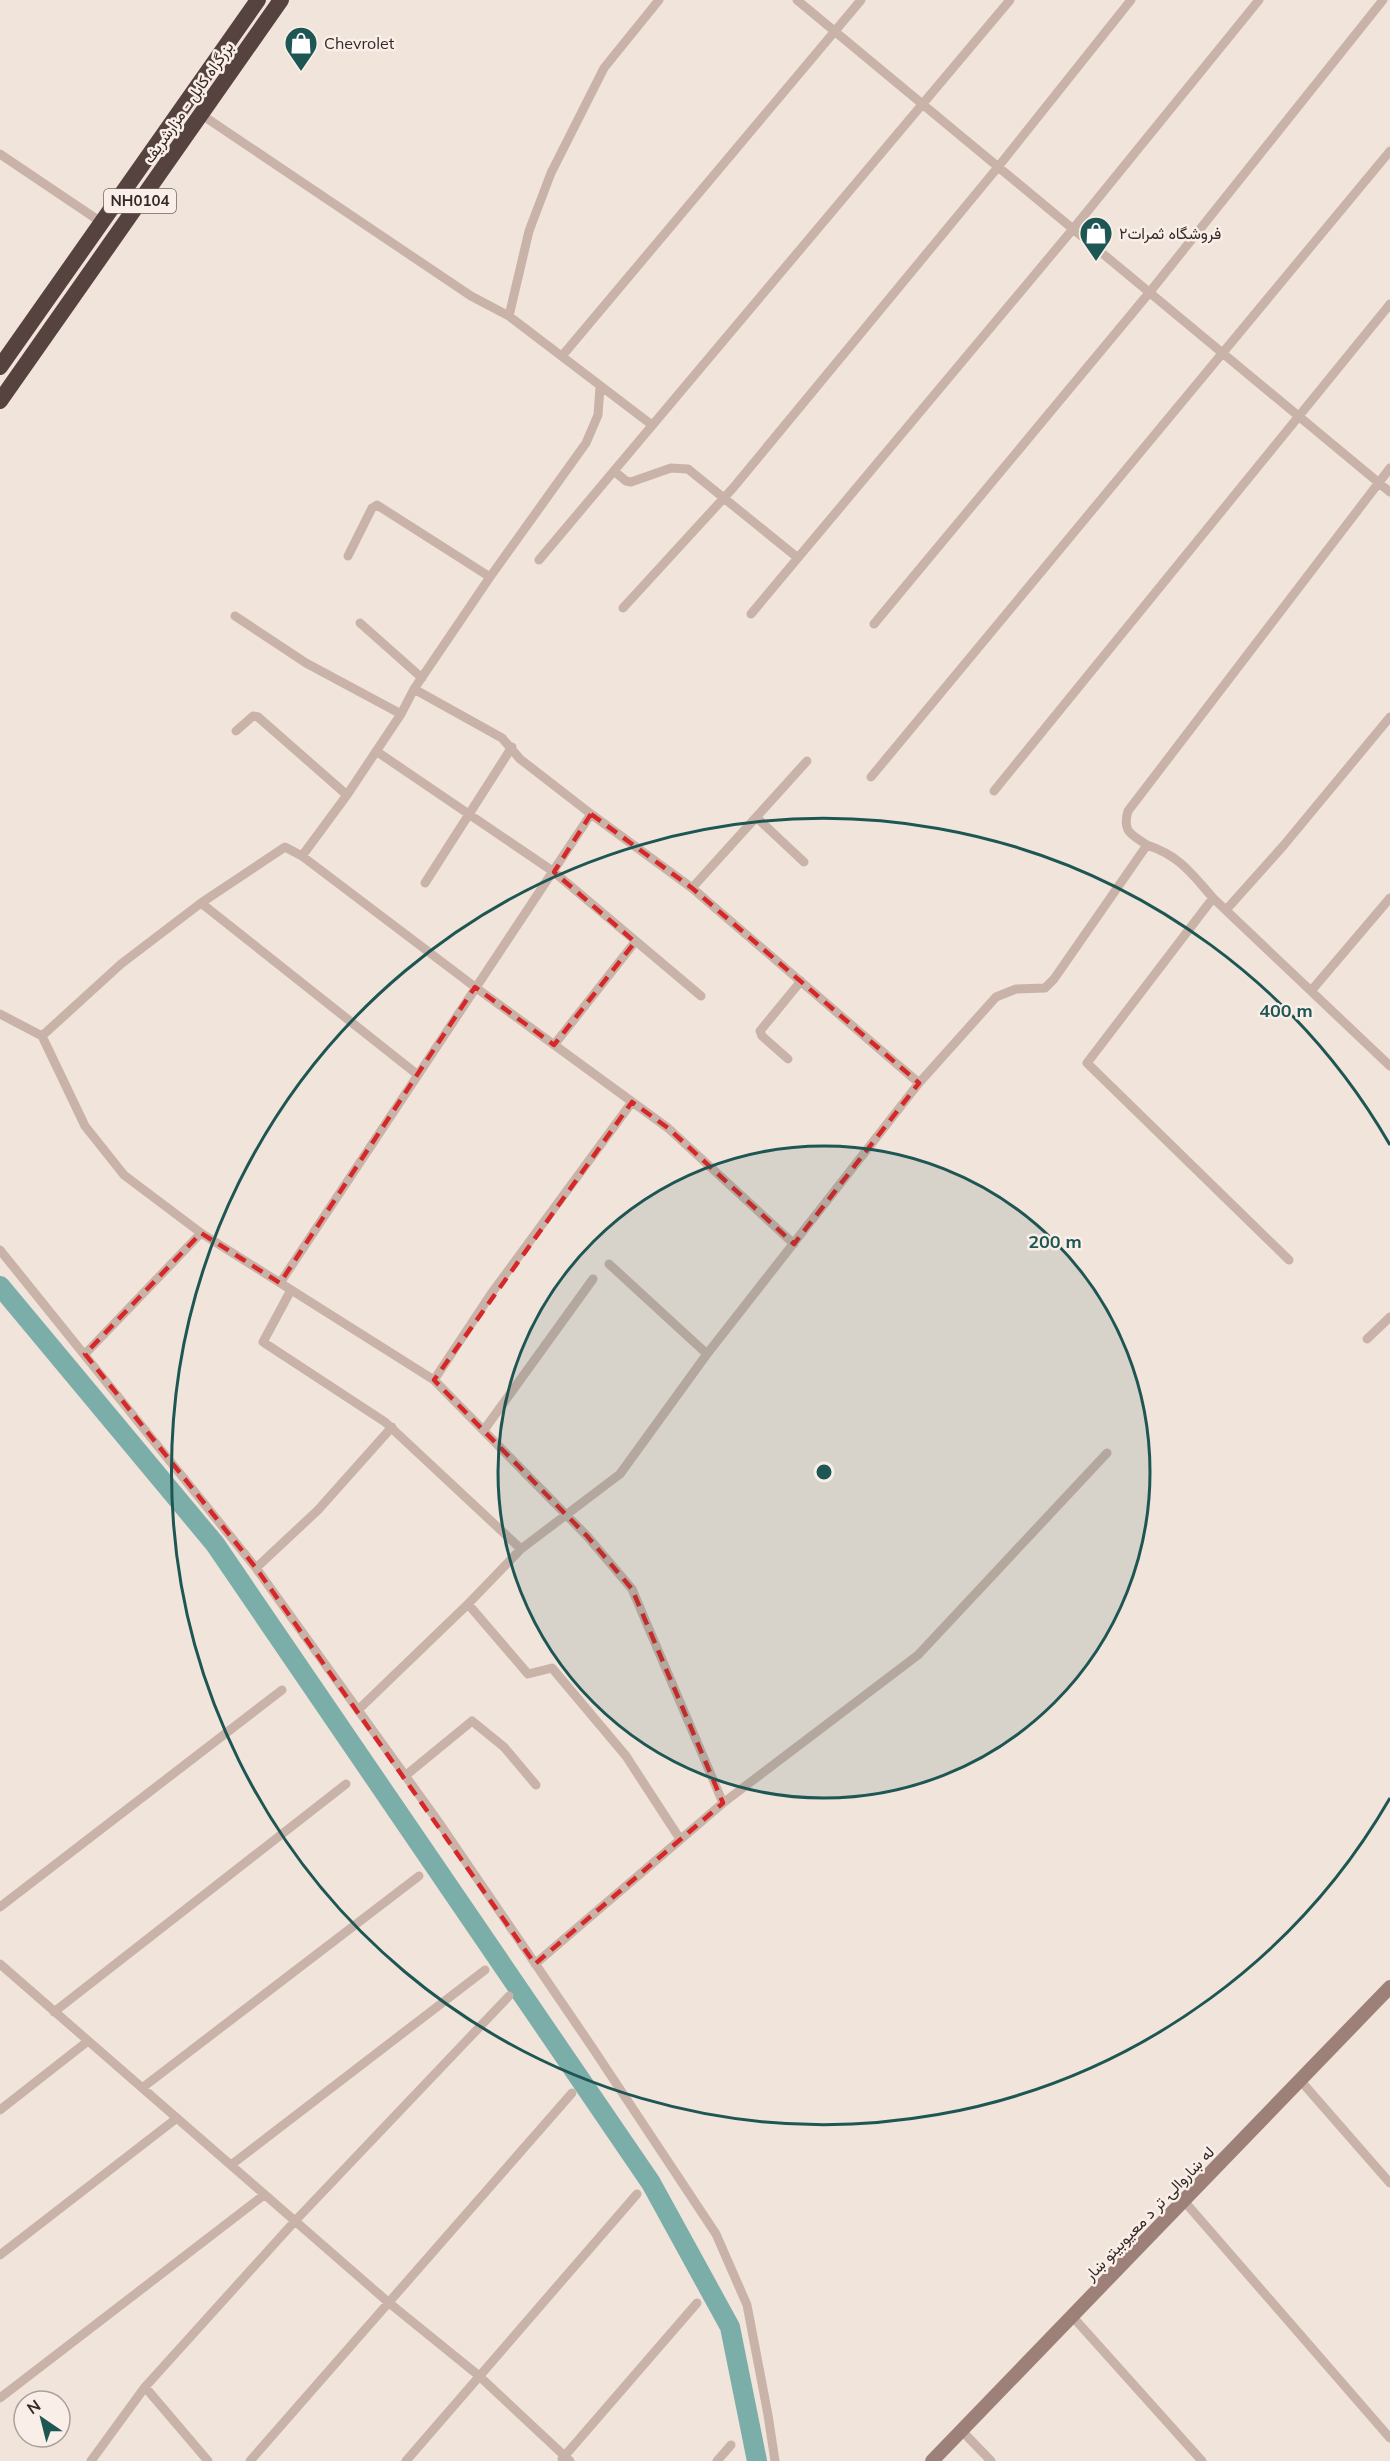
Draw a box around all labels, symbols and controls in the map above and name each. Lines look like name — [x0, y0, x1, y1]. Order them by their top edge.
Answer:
shop icon: Chevrolet — [283, 25, 319, 72]
place label: Chevrolet — [324, 33, 395, 53]
street label: بزرگراه کابل - مزارشریف — [138, 37, 238, 167]
road number: NH0104 — [104, 189, 176, 213]
shop icon: فروشگاه ثمرات٢ — [1078, 215, 1114, 262]
place label: فروشگاه ثمرات٢ — [1119, 223, 1221, 244]
text: 400 m — [1259, 999, 1313, 1022]
text: 200 m — [1028, 1230, 1082, 1253]
centre of rings — [814, 1462, 834, 1482]
street label: له ښاروالۍ تر د معیوبیتو ښار — [1079, 2142, 1219, 2286]
north arrow — [12, 2389, 72, 2449]
text: N — [23, 2395, 44, 2418]

